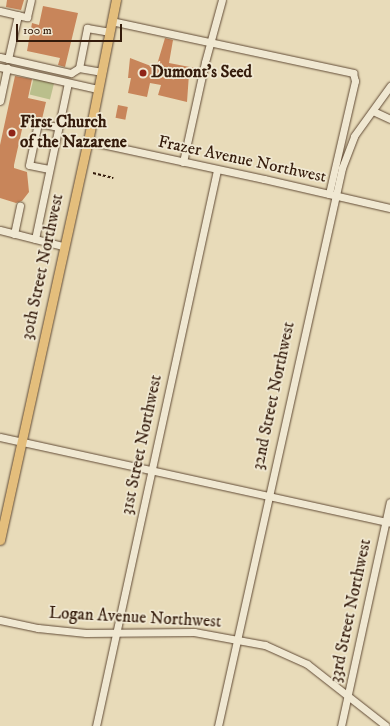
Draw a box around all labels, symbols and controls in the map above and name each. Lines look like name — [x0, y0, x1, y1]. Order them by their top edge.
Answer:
scale bar — [18, 16, 124, 42]
text: 100 m — [23, 23, 52, 38]
place label: Dumont's Seed — [151, 63, 252, 83]
marker: Dumont's Seed — [138, 68, 148, 78]
place label: First Church of the Nazarene — [20, 113, 127, 153]
marker: First Church of the Nazarene — [7, 128, 17, 138]
street label: Frazer Avenue Northwest — [156, 132, 328, 188]
street label: 30th Street Northwest — [18, 192, 68, 342]
street label: 32nd Street Northwest — [248, 320, 300, 472]
street label: 31st Street Northwest — [117, 373, 167, 517]
street label: 33rd Street Northwest — [326, 537, 376, 685]
street label: Logan Avenue Northwest — [48, 603, 222, 633]

